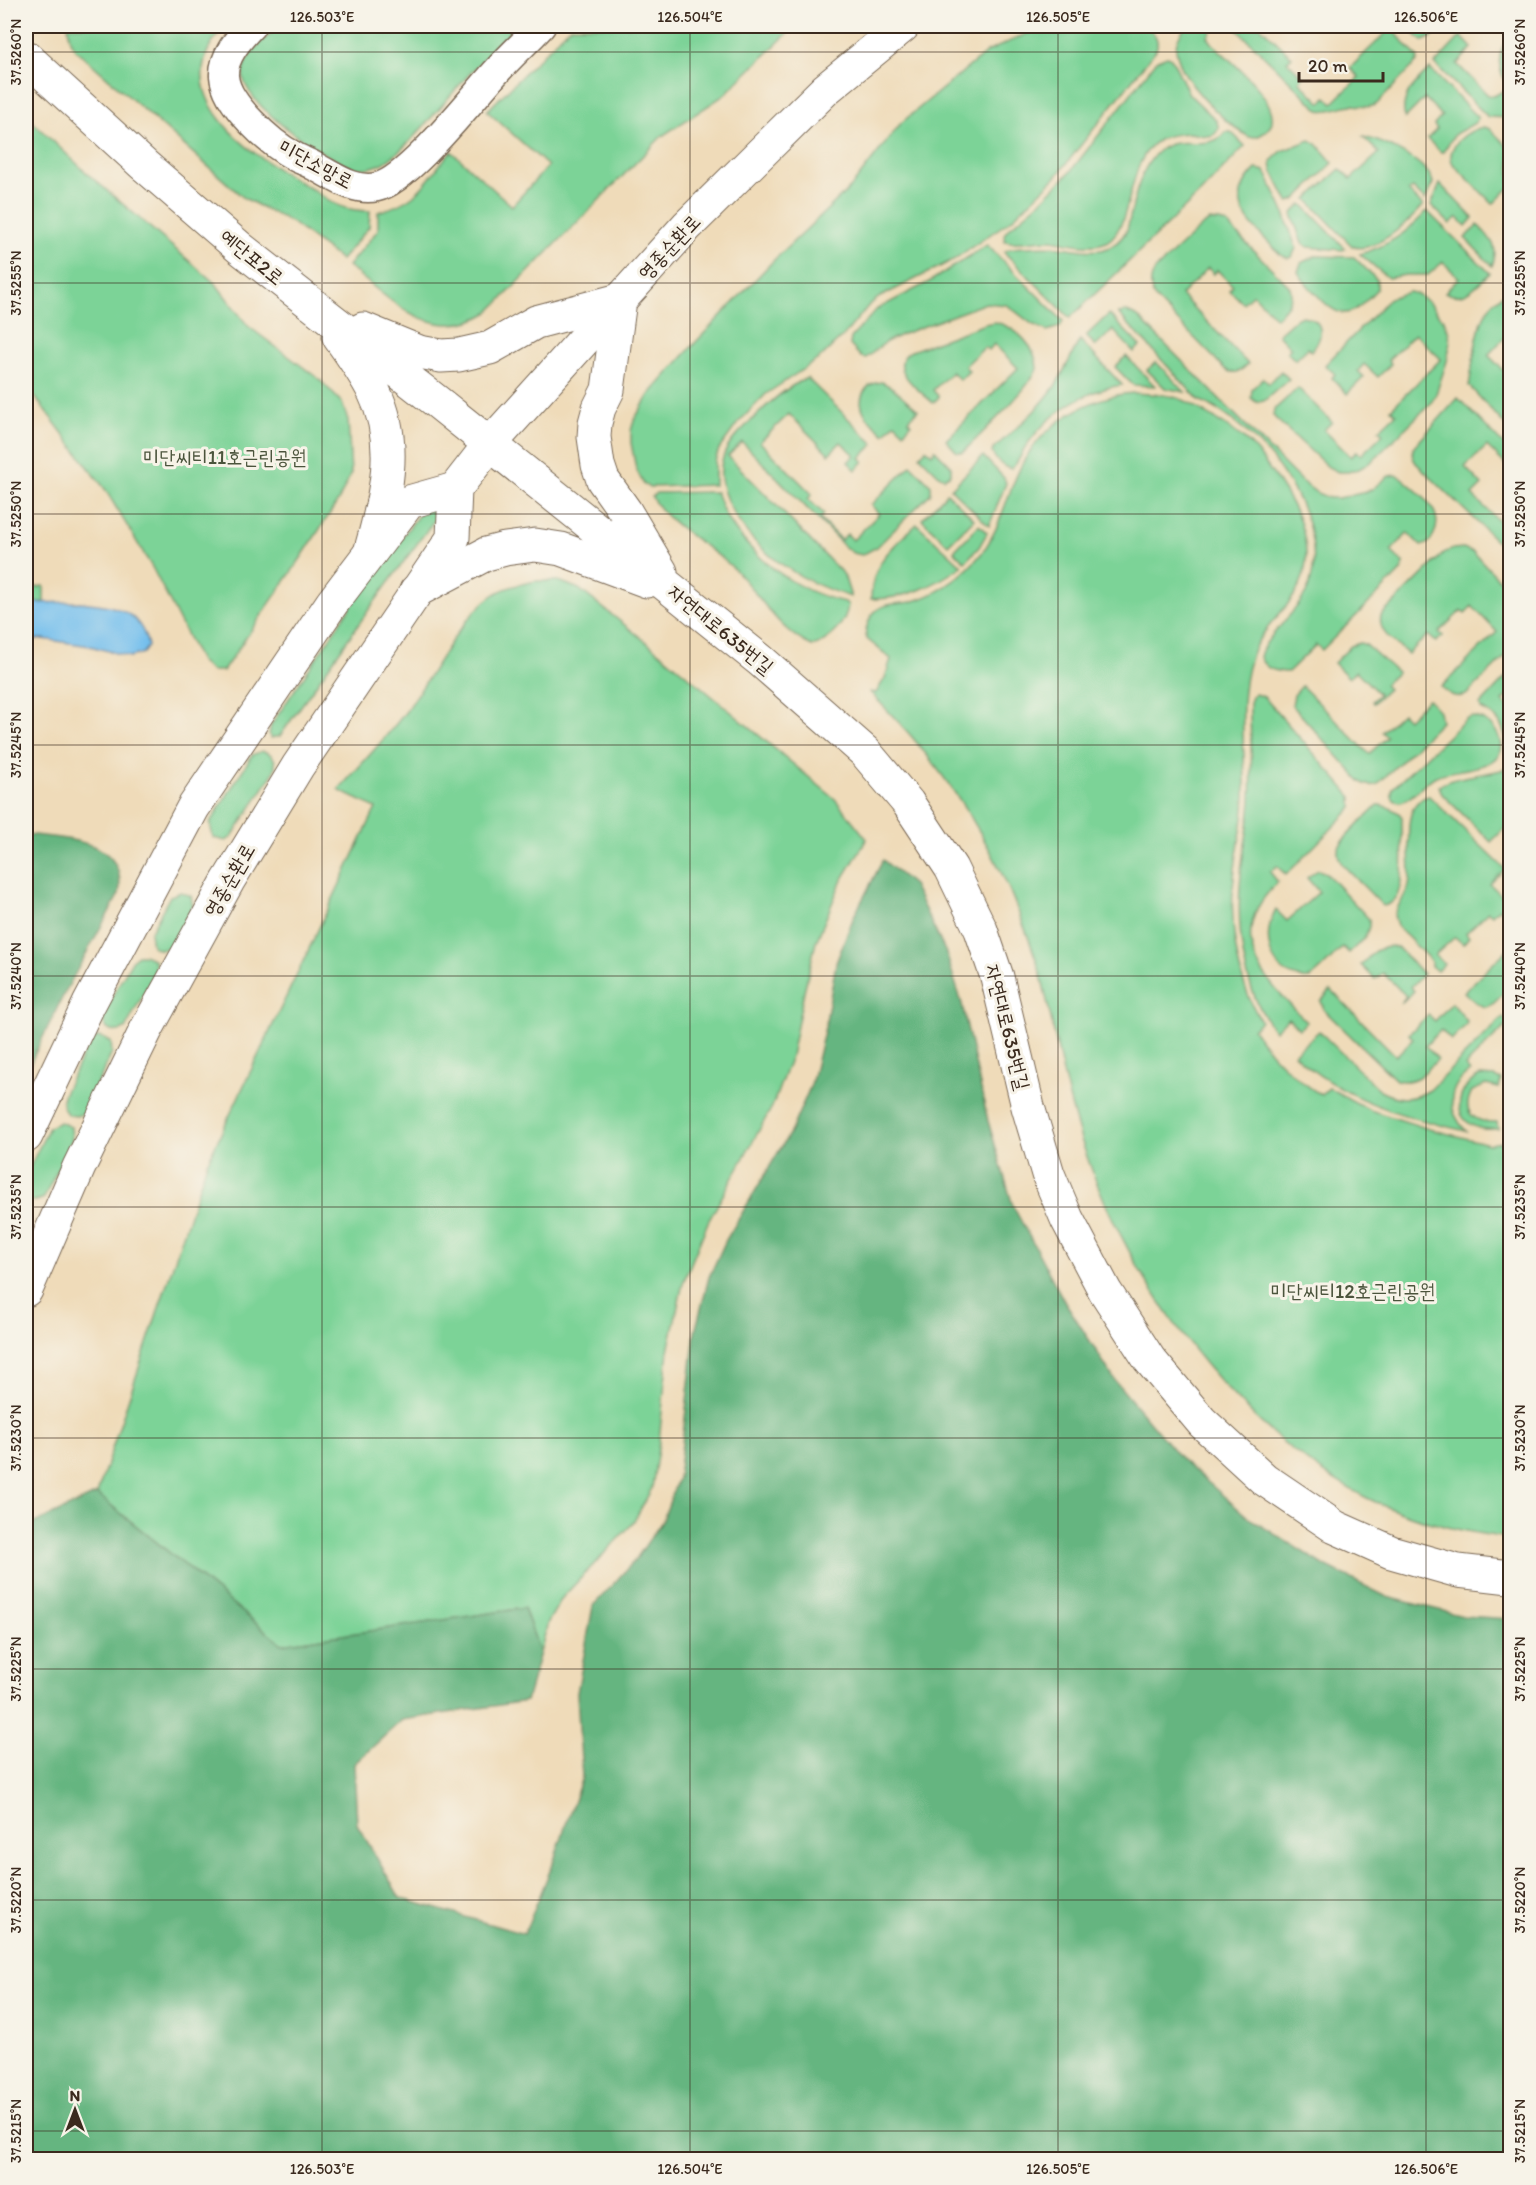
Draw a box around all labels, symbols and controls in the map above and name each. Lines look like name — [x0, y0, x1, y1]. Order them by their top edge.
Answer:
text: 126.503°E — [290, 8, 354, 26]
text: 126.504°E — [657, 8, 723, 26]
text: 126.505°E — [1026, 8, 1090, 26]
text: 126.506°E — [1394, 8, 1458, 26]
text: 37.5260°N — [7, 19, 25, 85]
text: 37.5260°N — [1511, 19, 1529, 85]
scale bar — [1299, 45, 1383, 83]
text: 20 m — [1308, 55, 1348, 77]
street label: 미단소망로 — [275, 135, 357, 193]
street label: 영종순환로 — [633, 209, 705, 285]
street label: 예단포2로 — [215, 224, 289, 290]
text: 37.5255°N — [7, 250, 25, 316]
text: 37.5255°N — [1511, 250, 1529, 316]
park label: 미단씨티11호근린공원 — [143, 445, 307, 469]
text: 37.5250°N — [7, 481, 25, 547]
text: 37.5250°N — [1511, 481, 1529, 547]
street label: 자연대로635번길 — [663, 579, 779, 679]
text: 37.5245°N — [7, 712, 25, 778]
text: 37.5245°N — [1511, 712, 1529, 778]
street label: 영종순환로 — [198, 839, 260, 921]
text: 37.5240°N — [7, 942, 25, 1010]
text: 37.5240°N — [1511, 942, 1529, 1010]
street label: 자연대로635번길 — [981, 962, 1035, 1092]
text: 37.5235°N — [7, 1174, 25, 1240]
text: 37.5235°N — [1511, 1174, 1529, 1240]
park label: 미단씨티12호근린공원 — [1271, 1279, 1435, 1303]
text: 37.5230°N — [7, 1404, 25, 1472]
text: 37.5230°N — [1511, 1404, 1529, 1472]
text: 37.5225°N — [7, 1636, 25, 1702]
text: 37.5225°N — [1511, 1636, 1529, 1702]
text: 37.5220°N — [7, 1867, 25, 1933]
text: 37.5220°N — [1511, 1867, 1529, 1933]
north arrow — [45, 2080, 105, 2140]
text: N — [70, 2086, 80, 2105]
text: 37.5215°N — [7, 2099, 25, 2163]
text: 37.5215°N — [1511, 2099, 1529, 2163]
text: 126.503°E — [290, 2160, 354, 2178]
text: 126.504°E — [657, 2160, 723, 2178]
text: 126.505°E — [1026, 2160, 1090, 2178]
text: 126.506°E — [1394, 2160, 1458, 2178]

